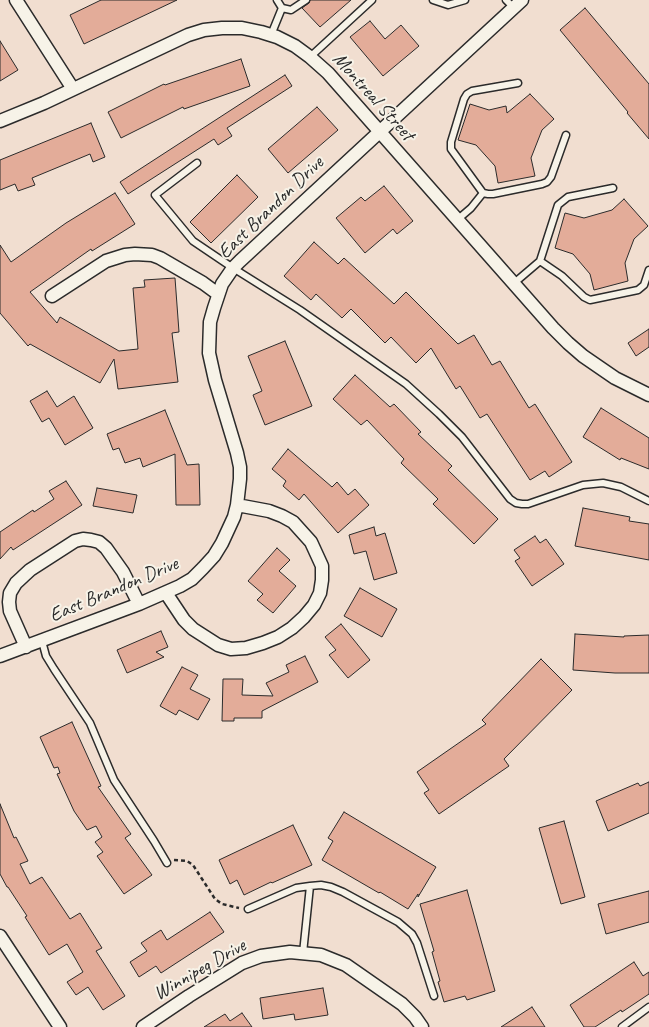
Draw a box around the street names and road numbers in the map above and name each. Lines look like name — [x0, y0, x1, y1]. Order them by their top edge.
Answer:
street label: Montreal Street — [327, 48, 419, 146]
street label: East Brandon Drive — [213, 152, 329, 264]
street label: East Brandon Drive — [46, 552, 182, 628]
street label: Winnipeg Drive — [150, 934, 250, 1006]

